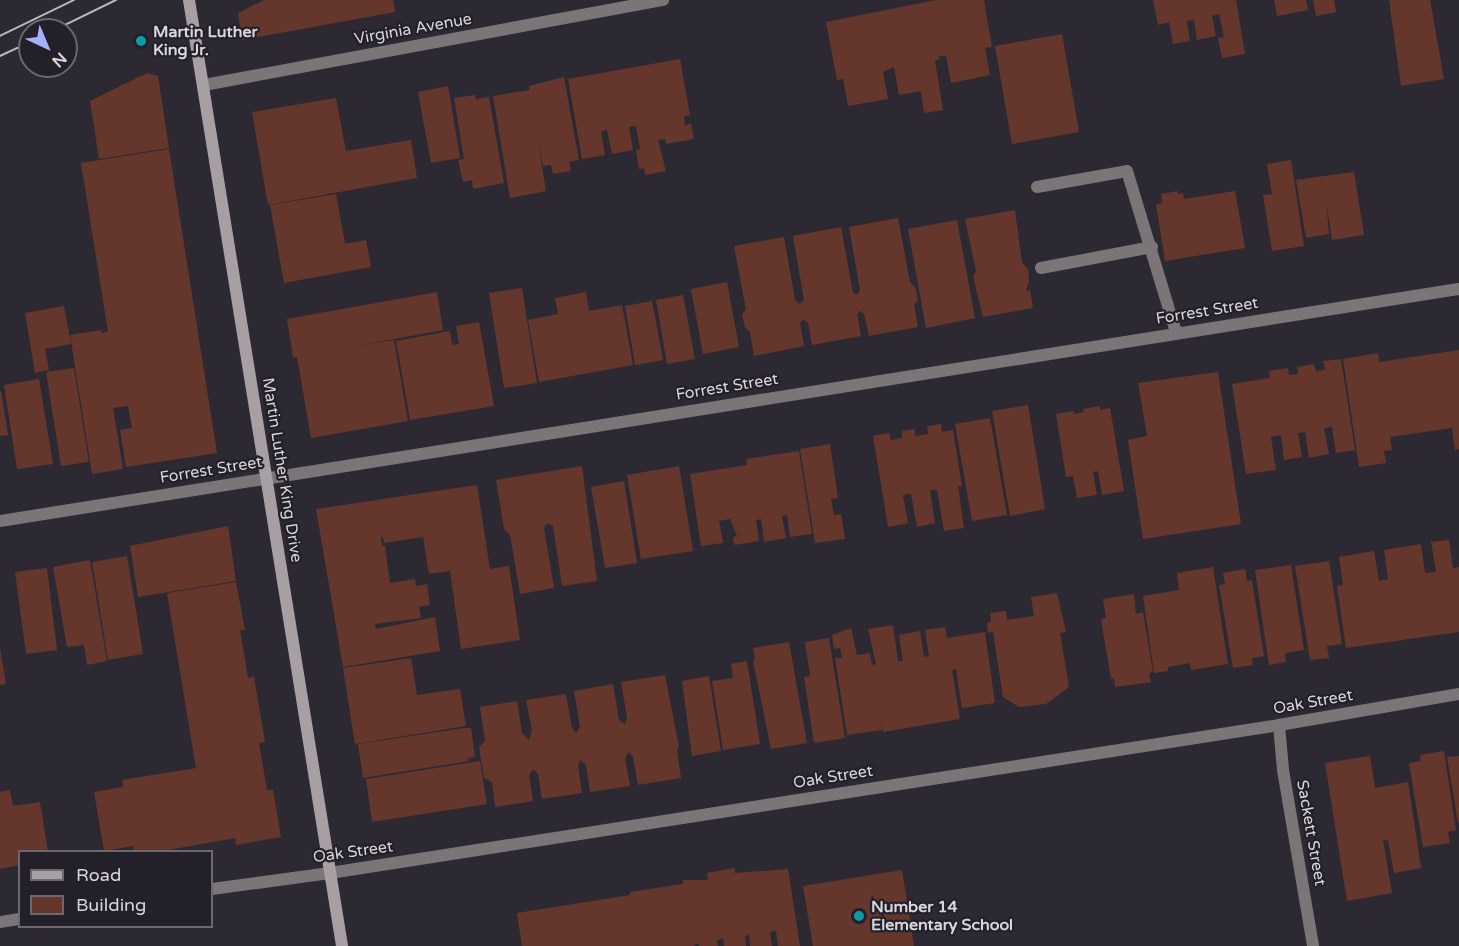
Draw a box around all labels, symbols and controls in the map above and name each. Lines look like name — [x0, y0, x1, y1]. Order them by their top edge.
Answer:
street label: Virginia Avenue — [353, 9, 473, 49]
north arrow — [18, 18, 78, 78]
place label: Martin Luther King Jr. — [153, 22, 258, 60]
marker: Martin Luther King Jr. — [134, 34, 148, 48]
text: N — [48, 48, 71, 71]
street label: Forrest Street — [1154, 293, 1260, 329]
street label: Forrest Street — [674, 369, 780, 405]
street label: Martin Luther King Drive — [258, 376, 306, 564]
street label: Forrest Street — [158, 452, 264, 488]
street label: Oak Street — [1272, 686, 1354, 718]
street label: Oak Street — [792, 761, 874, 793]
street label: Sackett Street — [1292, 779, 1330, 887]
street label: Oak Street — [312, 837, 394, 867]
legend — [18, 850, 213, 928]
text: Road — [76, 864, 121, 886]
text: Building — [76, 894, 146, 916]
place label: Number 14 Elementary School — [871, 897, 1013, 935]
marker: Number 14 Elementary School — [852, 909, 866, 923]

